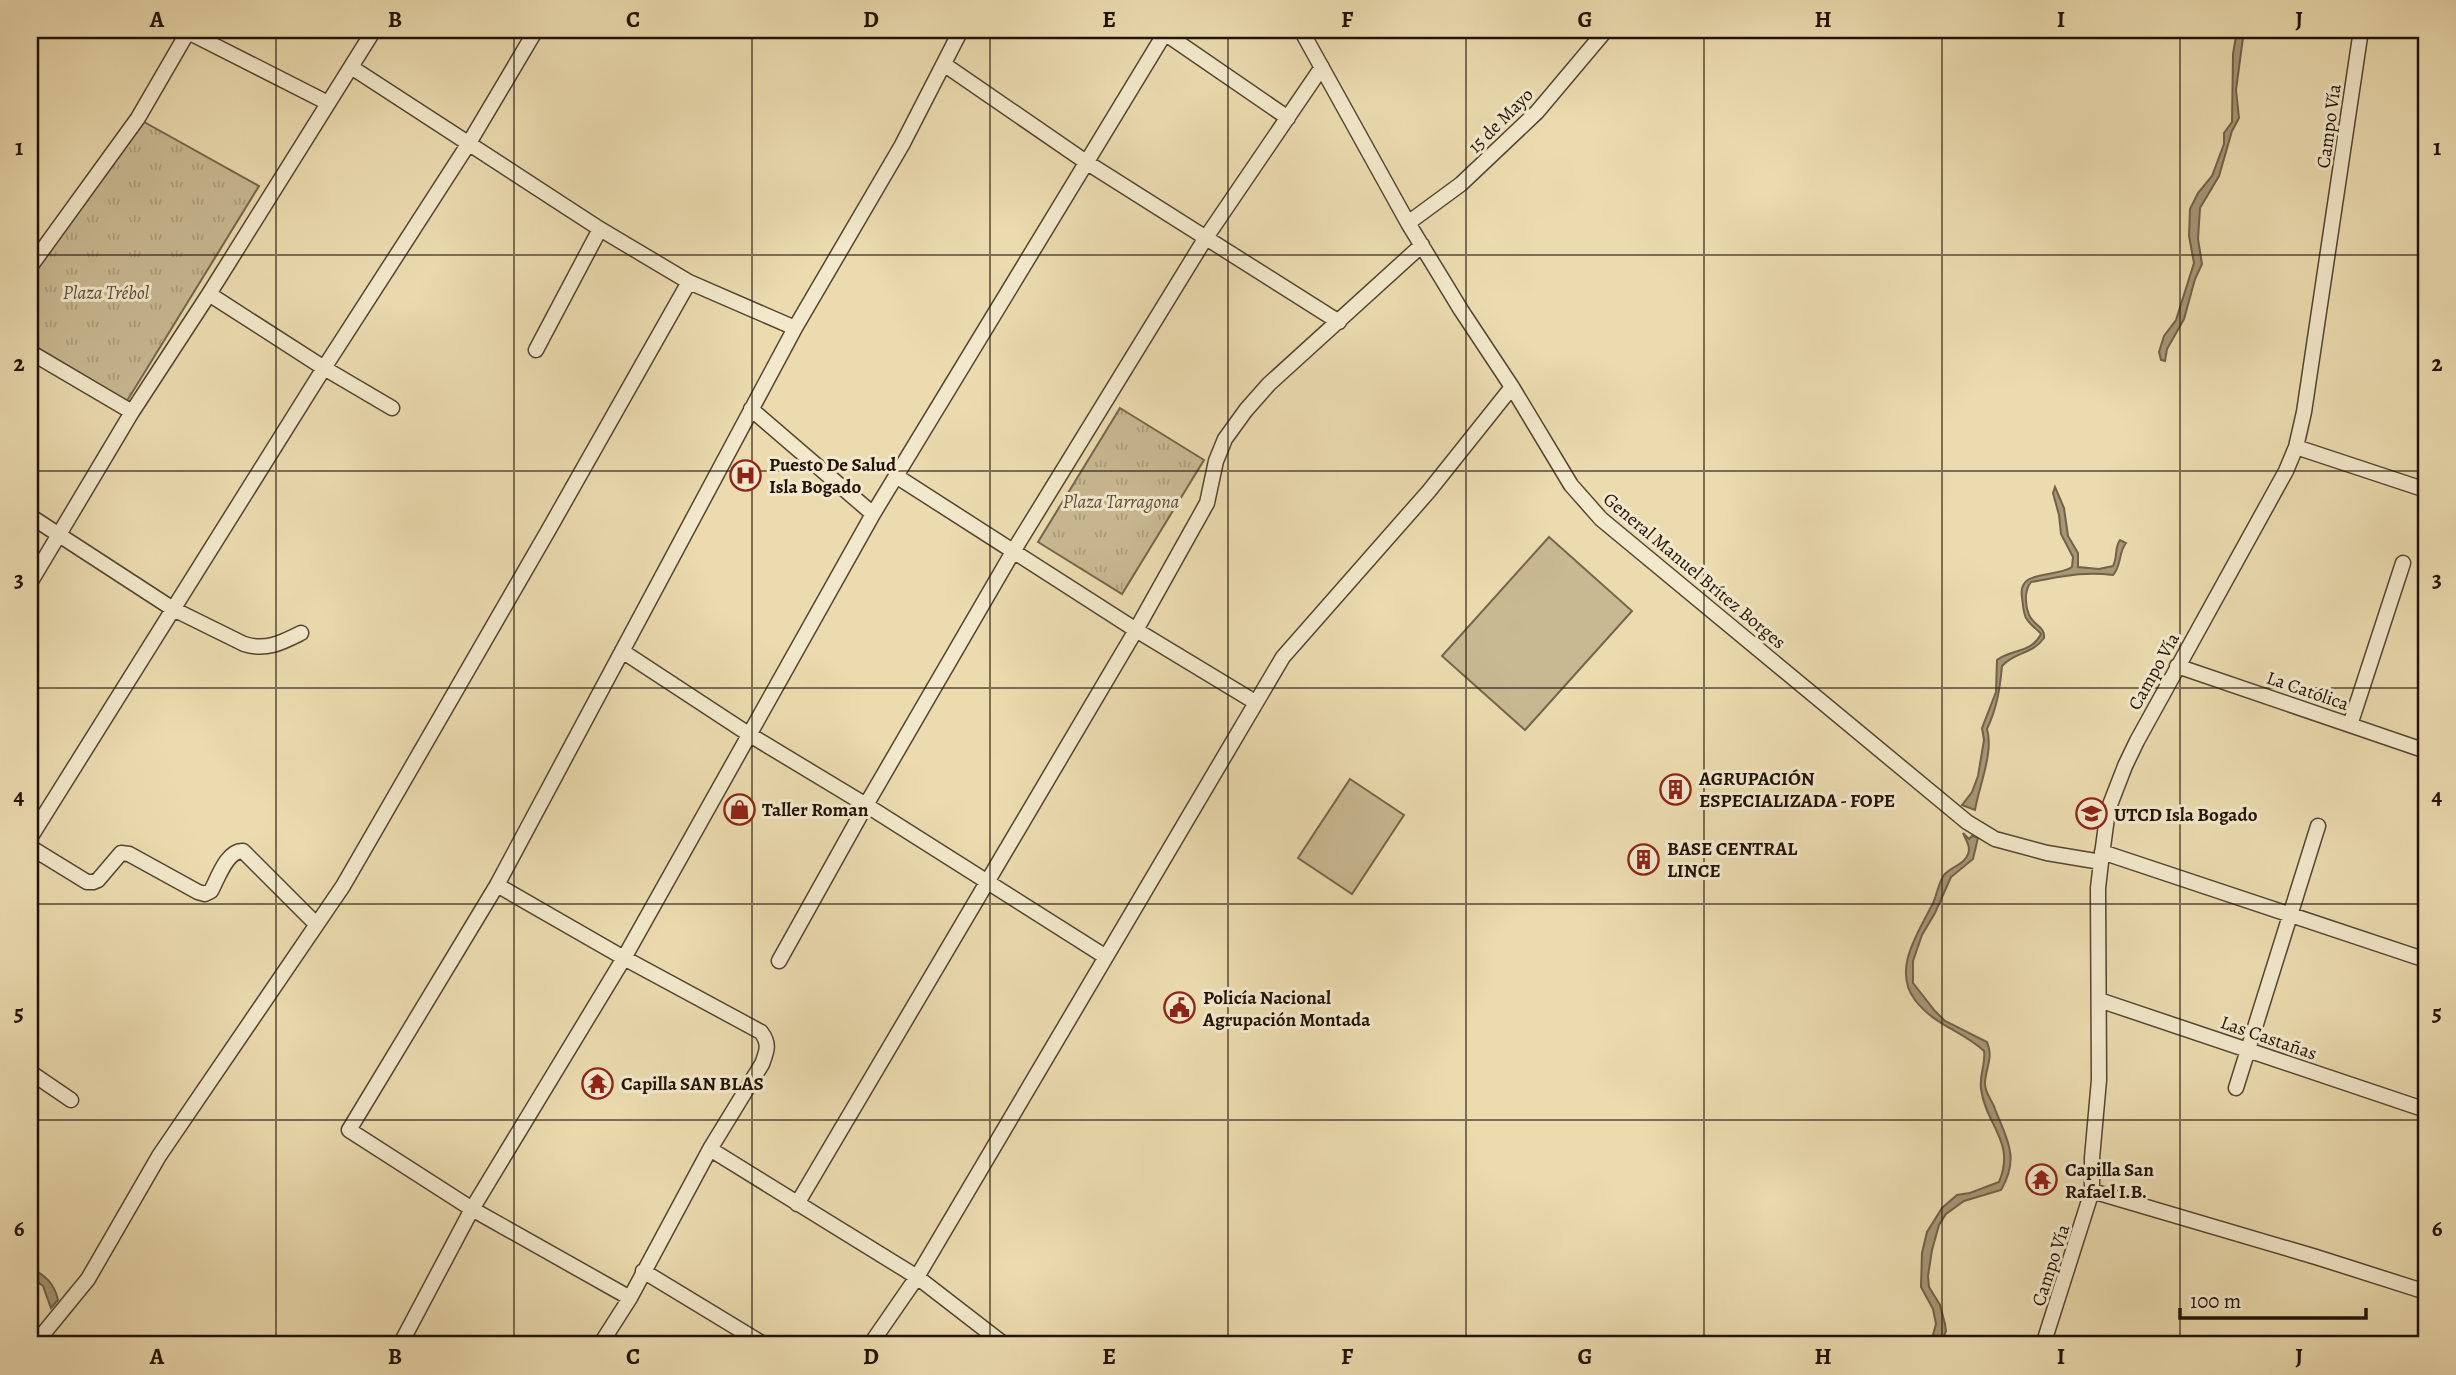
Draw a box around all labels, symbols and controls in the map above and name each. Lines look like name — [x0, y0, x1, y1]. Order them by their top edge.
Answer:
text: A — [149, 4, 165, 35]
text: B — [388, 4, 402, 35]
text: C — [626, 4, 640, 35]
text: D — [863, 4, 879, 35]
text: E — [1102, 4, 1116, 35]
text: F — [1341, 4, 1354, 35]
text: G — [1577, 4, 1593, 35]
text: H — [1814, 4, 1832, 35]
text: I — [2057, 4, 2065, 35]
text: J — [2295, 4, 2303, 35]
street label: 15 de Mayo — [1462, 82, 1539, 159]
street label: Campo Vía — [2310, 82, 2348, 170]
text: 1 — [15, 132, 23, 163]
text: 1 — [2433, 132, 2441, 163]
park label: Plaza Trébol — [63, 280, 150, 306]
text: 2 — [13, 348, 25, 379]
text: 2 — [2431, 348, 2443, 379]
place label: Puesto De Salud Isla Bogado — [769, 452, 897, 500]
hospital icon: Puesto De Salud Isla Bogado — [729, 458, 763, 492]
street label: General Manuel Brítez Borges — [1597, 487, 1791, 655]
park label: Plaza Tarragona — [1063, 489, 1180, 515]
text: 3 — [14, 564, 24, 595]
text: 3 — [2432, 564, 2442, 595]
street label: Campo Vía — [2122, 628, 2186, 715]
street label: La Católica — [2263, 665, 2352, 717]
place label: AGRUPACIÓN ESPECIALIZADA - FOPE — [1698, 766, 1895, 814]
building icon: AGRUPACIÓN ESPECIALIZADA - FOPE — [1659, 772, 1693, 806]
text: 4 — [14, 781, 25, 812]
text: 4 — [2432, 781, 2443, 812]
shop icon: Taller Roman — [722, 792, 756, 826]
place label: Taller Roman — [762, 797, 869, 823]
school or university icon: UTCD Isla Bogado — [2074, 797, 2108, 831]
place label: UTCD Isla Bogado — [2114, 802, 2258, 828]
place label: BASE CENTRAL LINCE — [1667, 836, 1798, 884]
building icon: BASE CENTRAL LINCE — [1627, 842, 1661, 876]
place label: Policía Nacional Agrupación Montada — [1202, 985, 1371, 1033]
public building icon: Policía Nacional Agrupación Montada — [1163, 991, 1197, 1025]
text: 5 — [14, 997, 24, 1028]
text: 5 — [2432, 997, 2442, 1028]
street label: Las Castañas — [2217, 1009, 2320, 1067]
temple icon: Capilla SAN BLAS — [581, 1066, 615, 1100]
place label: Capilla SAN BLAS — [621, 1071, 764, 1097]
place label: Capilla San Rafael I.B. — [2065, 1157, 2154, 1205]
temple icon: Capilla San Rafael I.B. — [2025, 1163, 2059, 1197]
text: 6 — [14, 1213, 25, 1244]
text: 6 — [2432, 1213, 2443, 1244]
street label: Campo Vía — [2025, 1221, 2076, 1310]
scale bar — [2180, 1277, 2365, 1321]
text: 100 m — [2190, 1287, 2241, 1315]
text: A — [149, 1341, 165, 1372]
text: B — [388, 1341, 402, 1372]
text: C — [626, 1341, 640, 1372]
text: D — [863, 1341, 879, 1372]
text: E — [1102, 1341, 1116, 1372]
text: F — [1341, 1341, 1354, 1372]
text: G — [1577, 1341, 1593, 1372]
text: H — [1814, 1341, 1832, 1372]
text: I — [2057, 1341, 2065, 1372]
text: J — [2295, 1341, 2303, 1372]

